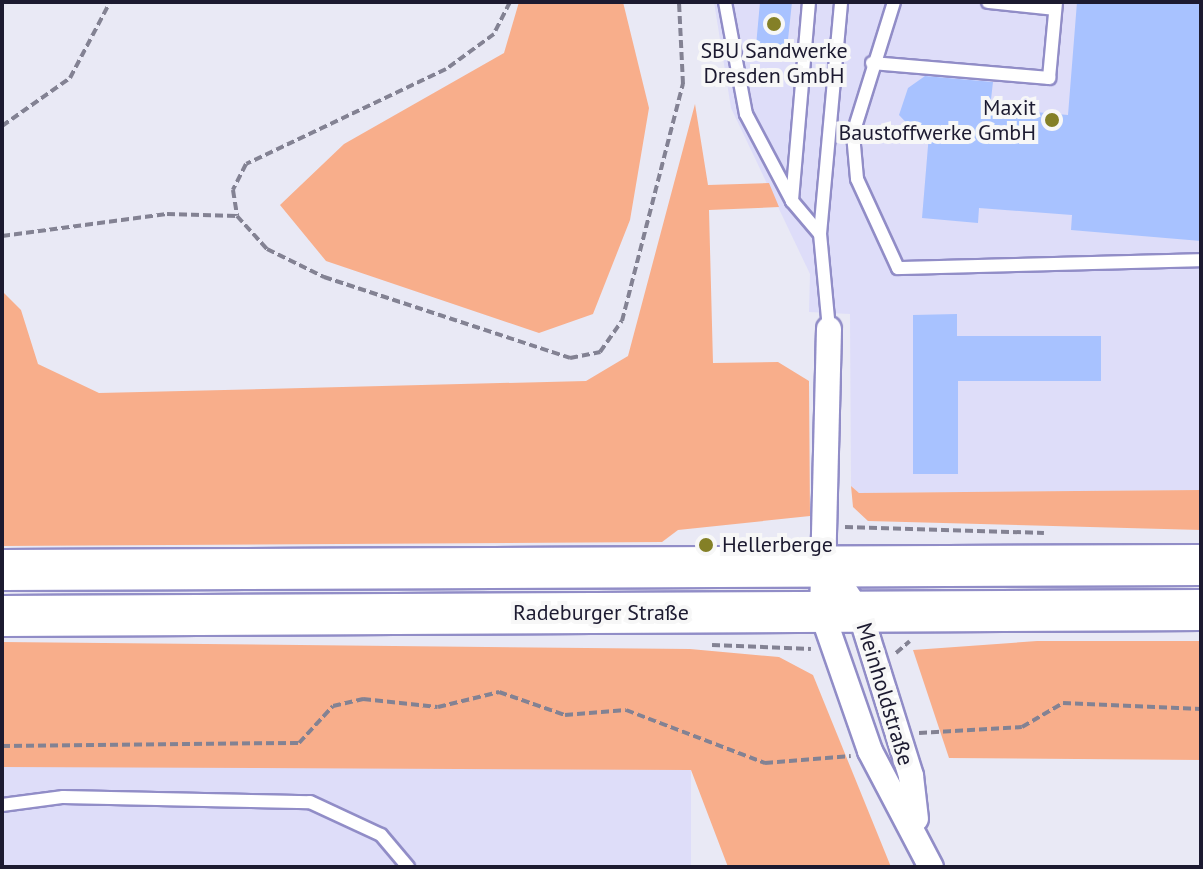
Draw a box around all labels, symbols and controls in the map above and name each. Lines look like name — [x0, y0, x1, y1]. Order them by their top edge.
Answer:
marker: SBU Sandwerke Dresden GmbH — [765, 15, 783, 33]
place label: SBU Sandwerke Dresden GmbH — [700, 37, 848, 88]
place label: Maxit Baustoffwerke GmbH — [838, 94, 1036, 146]
marker: Maxit Baustoffwerke GmbH — [1043, 111, 1061, 129]
place label: Hellerberge — [722, 532, 833, 558]
marker: Hellerberge — [697, 536, 715, 554]
street label: Radeburger Straße — [513, 600, 689, 626]
street label: Meinholdstraße — [851, 619, 919, 769]

